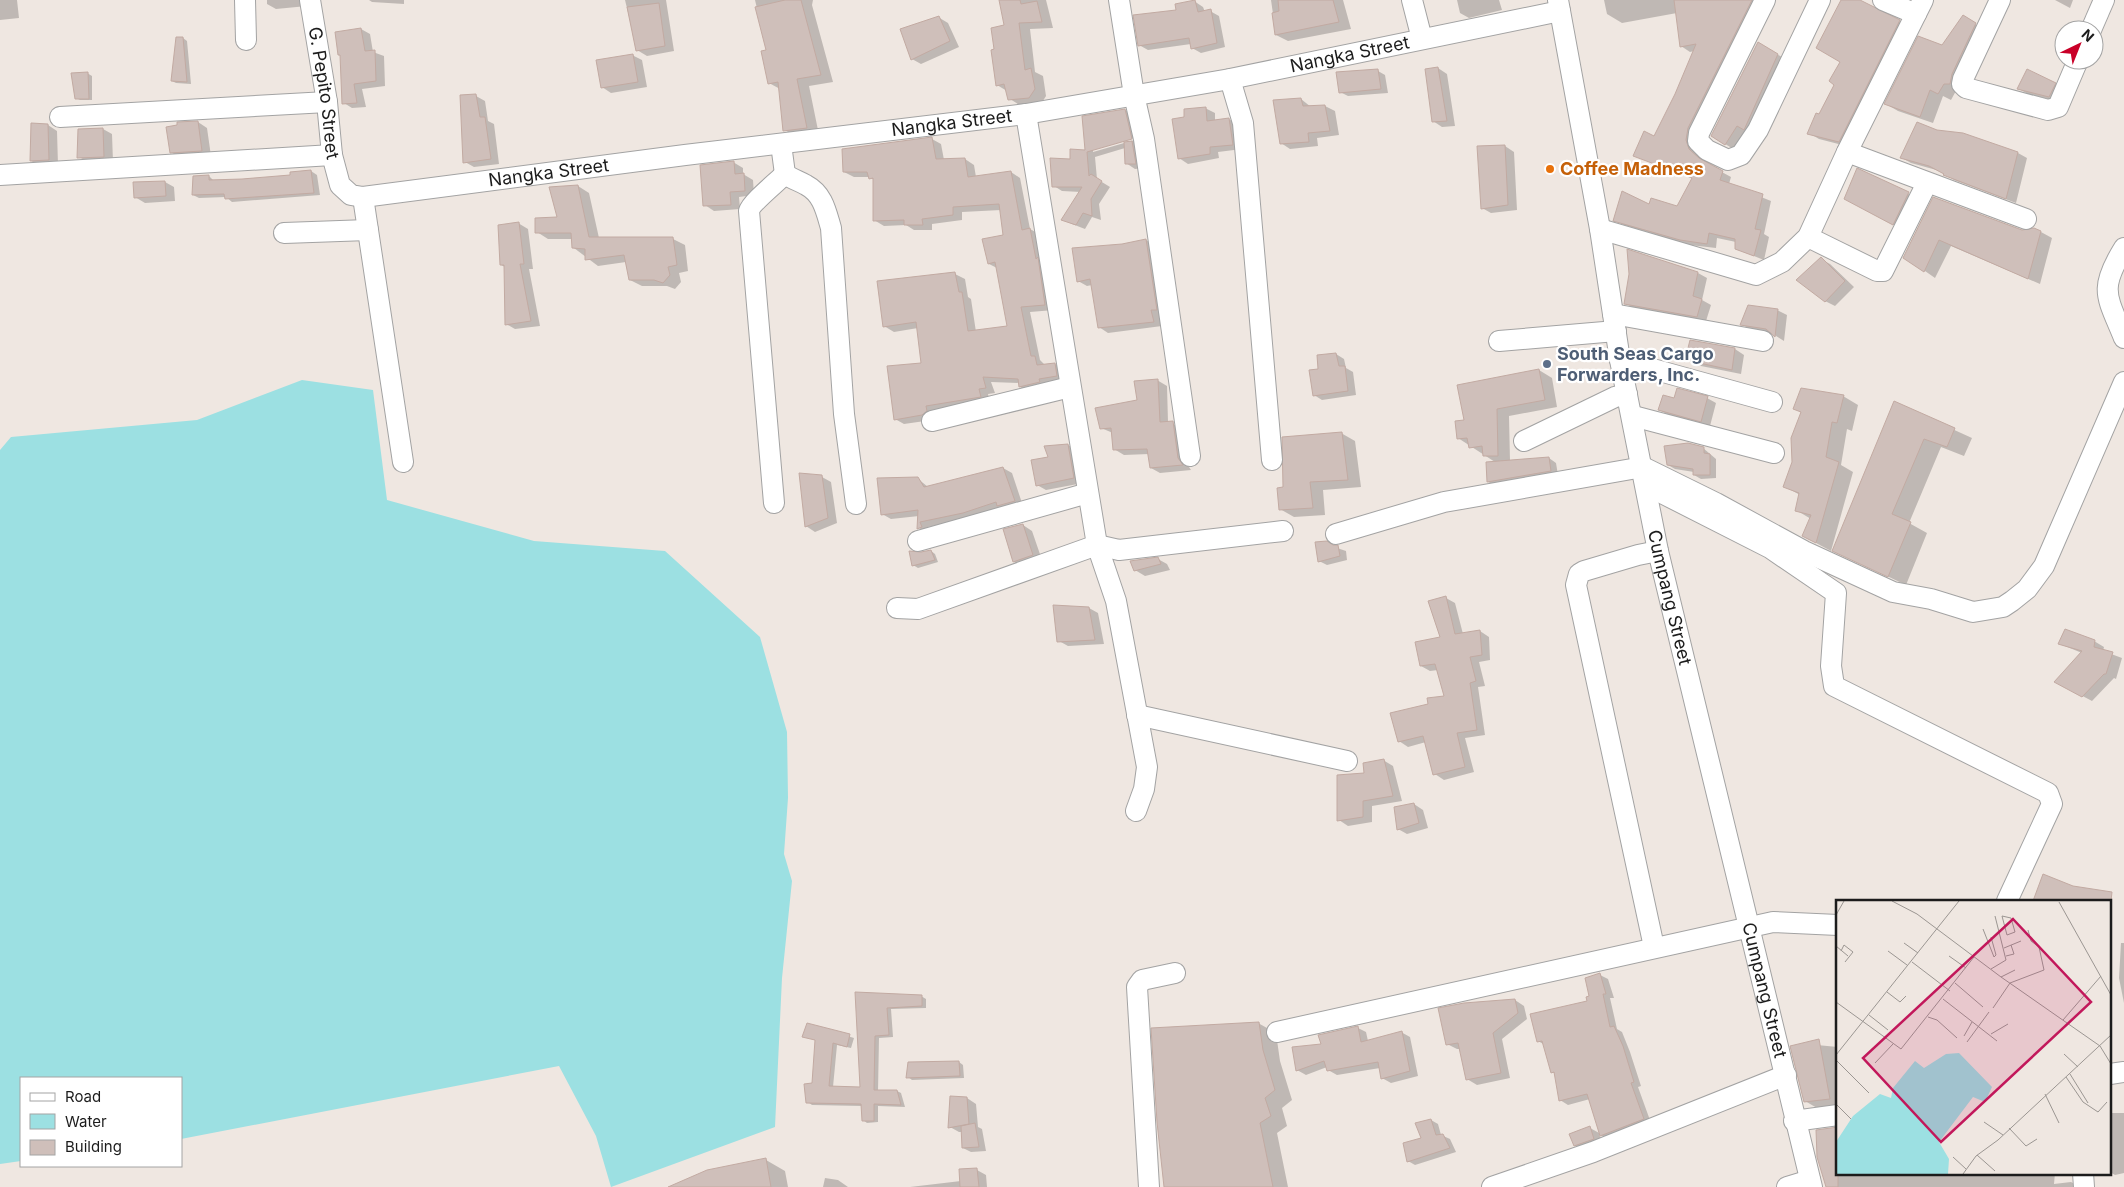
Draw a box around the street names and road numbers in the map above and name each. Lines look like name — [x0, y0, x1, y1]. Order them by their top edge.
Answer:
street label: G. Pepito Street — [305, 25, 344, 162]
street label: Nangka Street — [1288, 31, 1411, 76]
street label: Nangka Street — [890, 105, 1013, 140]
street label: Nangka Street — [487, 154, 610, 191]
street label: Cumpang Street — [1644, 528, 1696, 667]
street label: Cumpang Street — [1738, 920, 1791, 1060]

